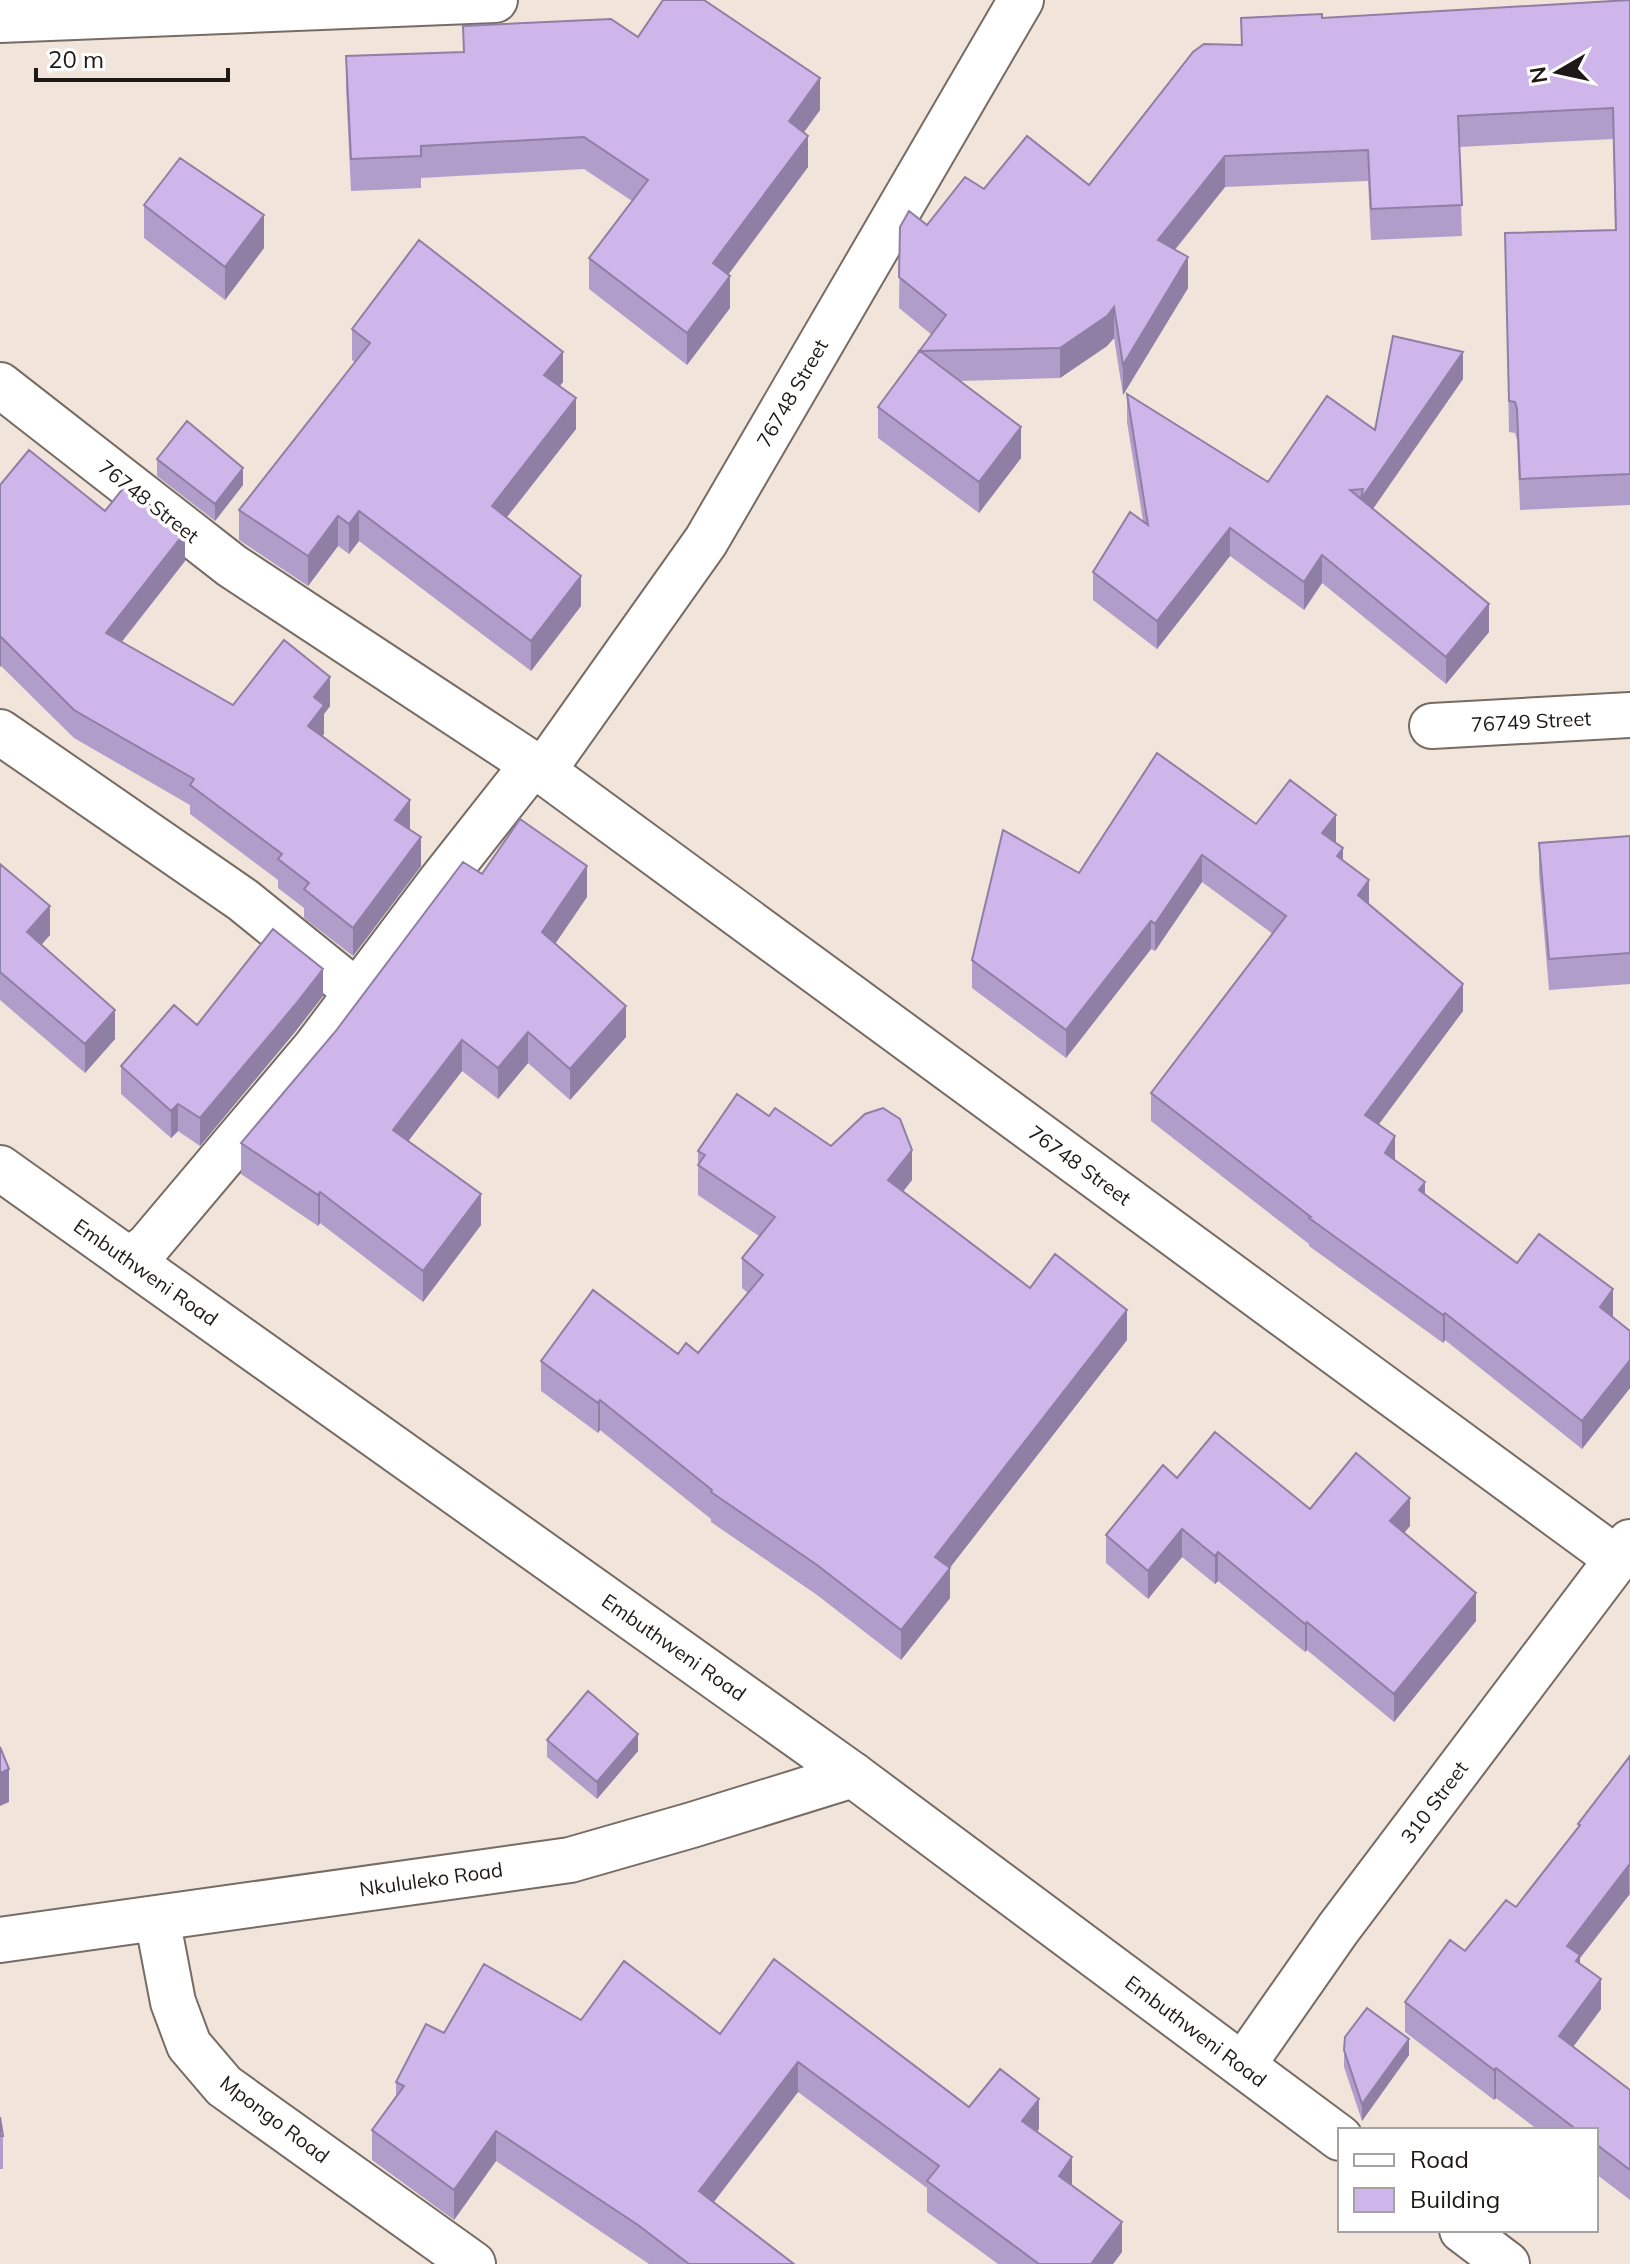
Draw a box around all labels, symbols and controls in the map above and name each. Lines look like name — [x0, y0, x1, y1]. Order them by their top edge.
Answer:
scale bar — [36, 32, 228, 82]
north arrow — [1518, 32, 1598, 112]
text: 20 m — [48, 44, 104, 74]
text: N — [1523, 65, 1553, 86]
street label: 76748 Street — [751, 335, 833, 451]
street label: 76748 Street — [94, 454, 204, 548]
street label: 76749 Street — [1470, 705, 1592, 737]
street label: 76748 Street — [1024, 1119, 1136, 1211]
street label: Embuthweni Road — [69, 1213, 223, 1331]
street label: Embuthweni Road — [597, 1588, 751, 1706]
street label: 310 Street — [1395, 1756, 1473, 1848]
street label: Nkululeko Road — [358, 1857, 504, 1901]
street label: Embuthweni Road — [1120, 1970, 1272, 2092]
street label: Mpongo Road — [216, 2070, 334, 2168]
legend — [1338, 2128, 1598, 2232]
text: Road — [1410, 2144, 1469, 2174]
text: Building — [1410, 2184, 1500, 2214]

